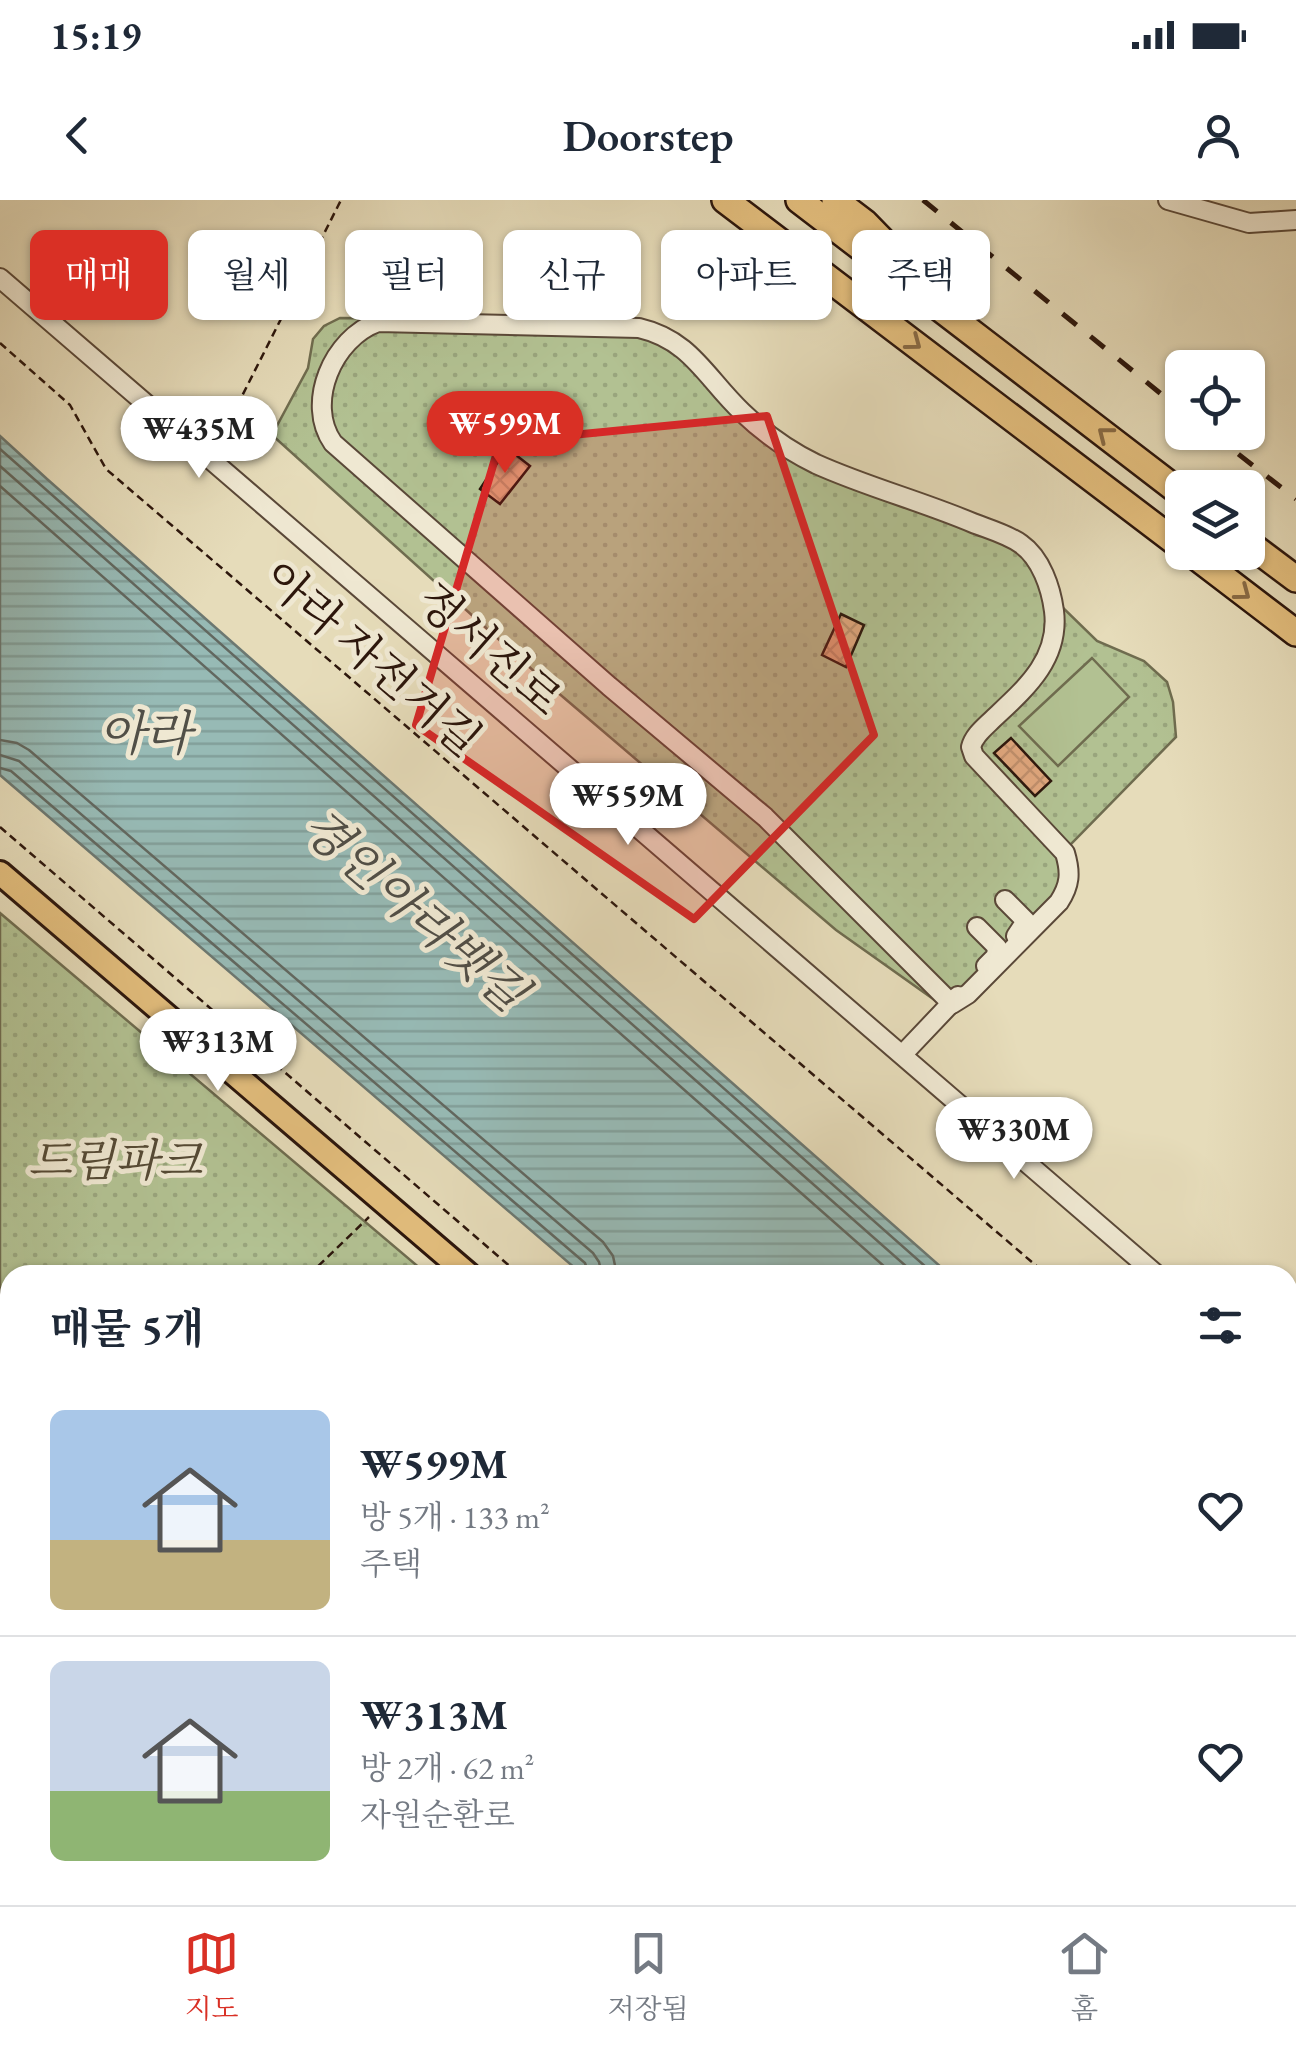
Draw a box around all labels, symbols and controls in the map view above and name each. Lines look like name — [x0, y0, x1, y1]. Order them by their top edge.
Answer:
text: 15:19 — [50, 11, 141, 60]
text: Doorstep — [562, 106, 734, 164]
icon: back — [50, 108, 105, 163]
icon: person — [1191, 108, 1246, 163]
chip: 매매 — [30, 230, 168, 320]
chip: 월세 — [188, 230, 325, 320]
chip: 필터 — [345, 230, 483, 320]
chip: 신규 — [503, 230, 641, 320]
chip: 아파트 — [661, 230, 832, 320]
chip: 주택 — [852, 230, 990, 320]
one-way arrow — [903, 332, 921, 349]
map controls — [1165, 350, 1265, 570]
button: locate — [1165, 350, 1265, 450]
pin: ₩599M — [435, 391, 575, 476]
pin: ₩435M — [129, 396, 269, 481]
text: ₩599M — [449, 402, 561, 444]
text: ₩435M — [143, 407, 255, 449]
one-way arrow — [1099, 428, 1117, 446]
button: layers — [1165, 470, 1265, 570]
street label: 아라 자전거길 — [252, 548, 494, 768]
street label: 정서진로 — [405, 570, 575, 728]
one-way arrow — [1232, 581, 1250, 598]
water label: 아라 — [99, 702, 197, 764]
pin: ₩559M — [558, 763, 698, 848]
text: ₩559M — [572, 774, 684, 816]
water label: 경인아라뱃길 — [290, 794, 542, 1025]
pin: ₩313M — [148, 1009, 288, 1094]
text: ₩313M — [162, 1020, 274, 1062]
pin: ₩330M — [944, 1097, 1084, 1182]
text: ₩330M — [958, 1108, 1070, 1150]
park label: 드림파크 — [28, 1131, 202, 1189]
icon: filters — [1193, 1298, 1248, 1353]
text: 매물 5개 — [50, 1301, 204, 1356]
text: ₩599M — [360, 1436, 508, 1491]
icon: home — [130, 1450, 250, 1570]
icon: heart — [1193, 1483, 1248, 1538]
text: 방 5개 · 133 m² — [360, 1496, 550, 1538]
text: 주택 — [360, 1543, 422, 1585]
text: ₩313M — [360, 1687, 508, 1742]
icon: home — [130, 1701, 250, 1821]
icon: heart — [1193, 1734, 1248, 1789]
text: 방 2개 · 62 m² — [360, 1747, 534, 1789]
text: 자원순환로 — [360, 1794, 515, 1836]
tab: 지도 — [184, 1926, 239, 2026]
tab: 저장됨 — [607, 1926, 689, 2026]
tab: 홈 — [1057, 1926, 1112, 2026]

